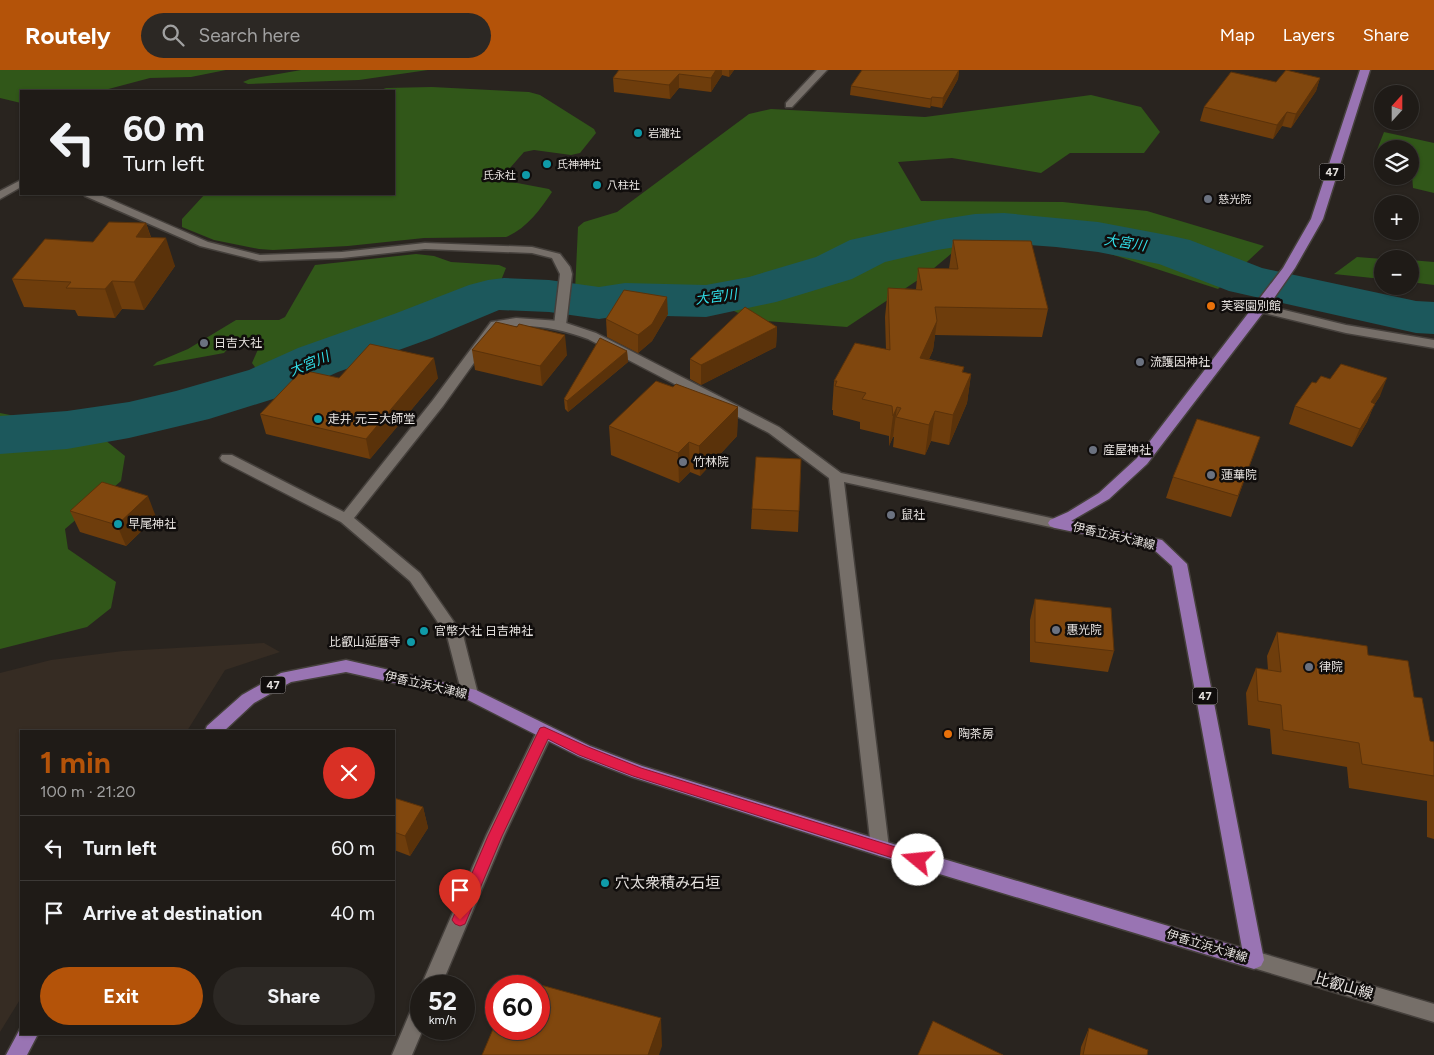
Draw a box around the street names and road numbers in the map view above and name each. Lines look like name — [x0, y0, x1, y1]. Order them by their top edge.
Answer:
road number: 47 — [1320, 164, 1344, 180]
street label: 伊香立浜大津線 — [1071, 520, 1157, 552]
street label: 伊香立浜大津線 — [383, 669, 469, 701]
road number: 47 — [260, 676, 286, 694]
road number: 47 — [1192, 688, 1218, 704]
street label: 伊香立浜大津線 — [1165, 927, 1249, 965]
street label: 比叡山線 — [1313, 969, 1375, 1003]

